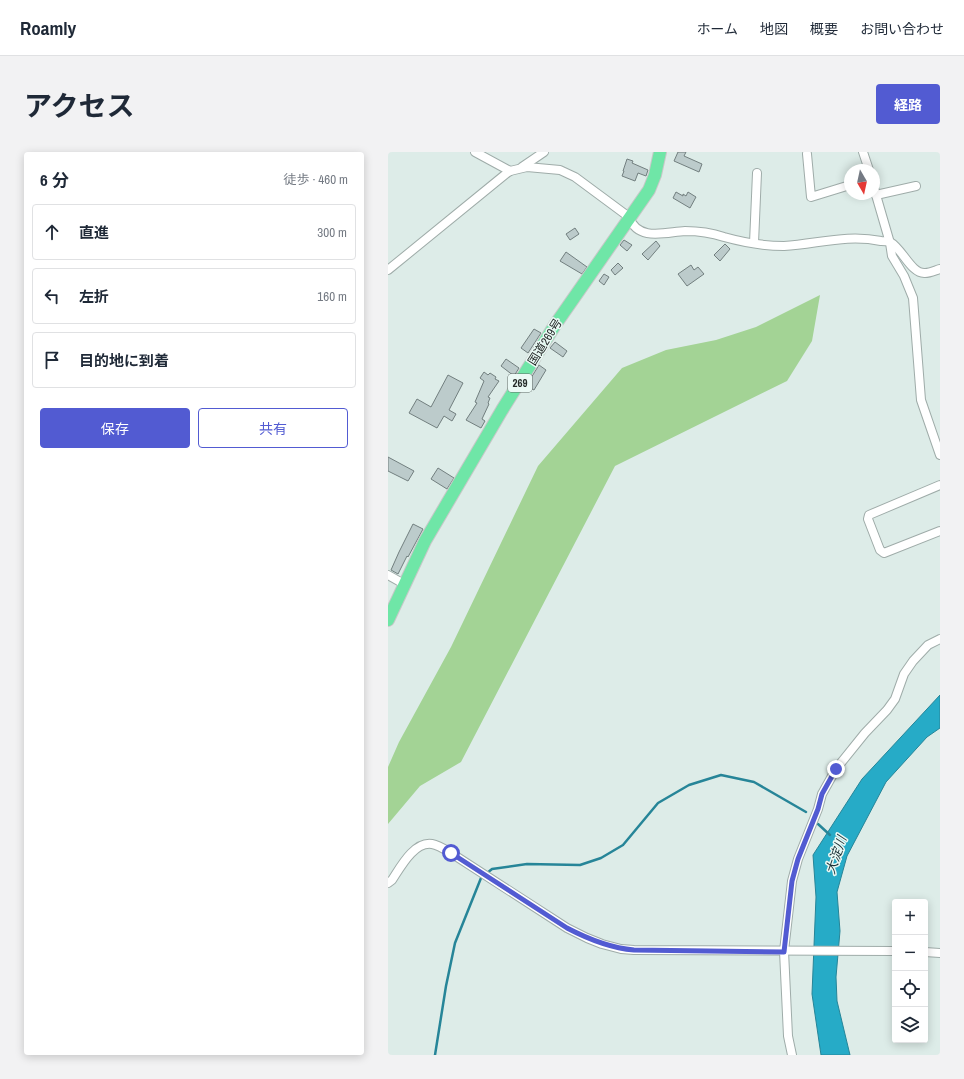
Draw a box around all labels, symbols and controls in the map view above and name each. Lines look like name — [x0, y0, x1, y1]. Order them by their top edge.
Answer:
text: Roamly — [20, 15, 76, 41]
text: ホーム — [696, 20, 738, 38]
text: 地図 — [760, 20, 788, 38]
text: 概要 — [810, 20, 838, 38]
text: お問い合わせ — [860, 20, 944, 38]
button: 経路 — [876, 84, 940, 124]
text: アクセス — [24, 87, 135, 125]
north arrow — [844, 164, 880, 200]
text: 6 分 — [40, 168, 69, 191]
text: 徒歩 · 460 m — [283, 171, 348, 188]
icon: ahead — [41, 221, 63, 243]
text: 直進 — [79, 222, 109, 243]
text: 300 m — [317, 224, 347, 241]
icon: left — [41, 285, 63, 307]
text: 左折 — [79, 286, 109, 307]
text: 160 m — [317, 288, 347, 305]
street label: 国道269号 — [524, 316, 566, 368]
icon: arrive — [41, 349, 63, 371]
text: 目的地に到着 — [79, 350, 169, 371]
road number: 269 — [508, 374, 532, 392]
button: 保存 — [40, 408, 190, 448]
button: 共有 — [198, 408, 348, 448]
route end — [827, 760, 845, 778]
water label: 大淀川 — [822, 832, 851, 876]
route start — [442, 844, 460, 862]
map controls — [892, 899, 928, 1043]
button: + — [892, 899, 928, 935]
button: − — [892, 935, 928, 971]
button: locate — [892, 971, 928, 1007]
button: layers — [892, 1007, 928, 1043]

